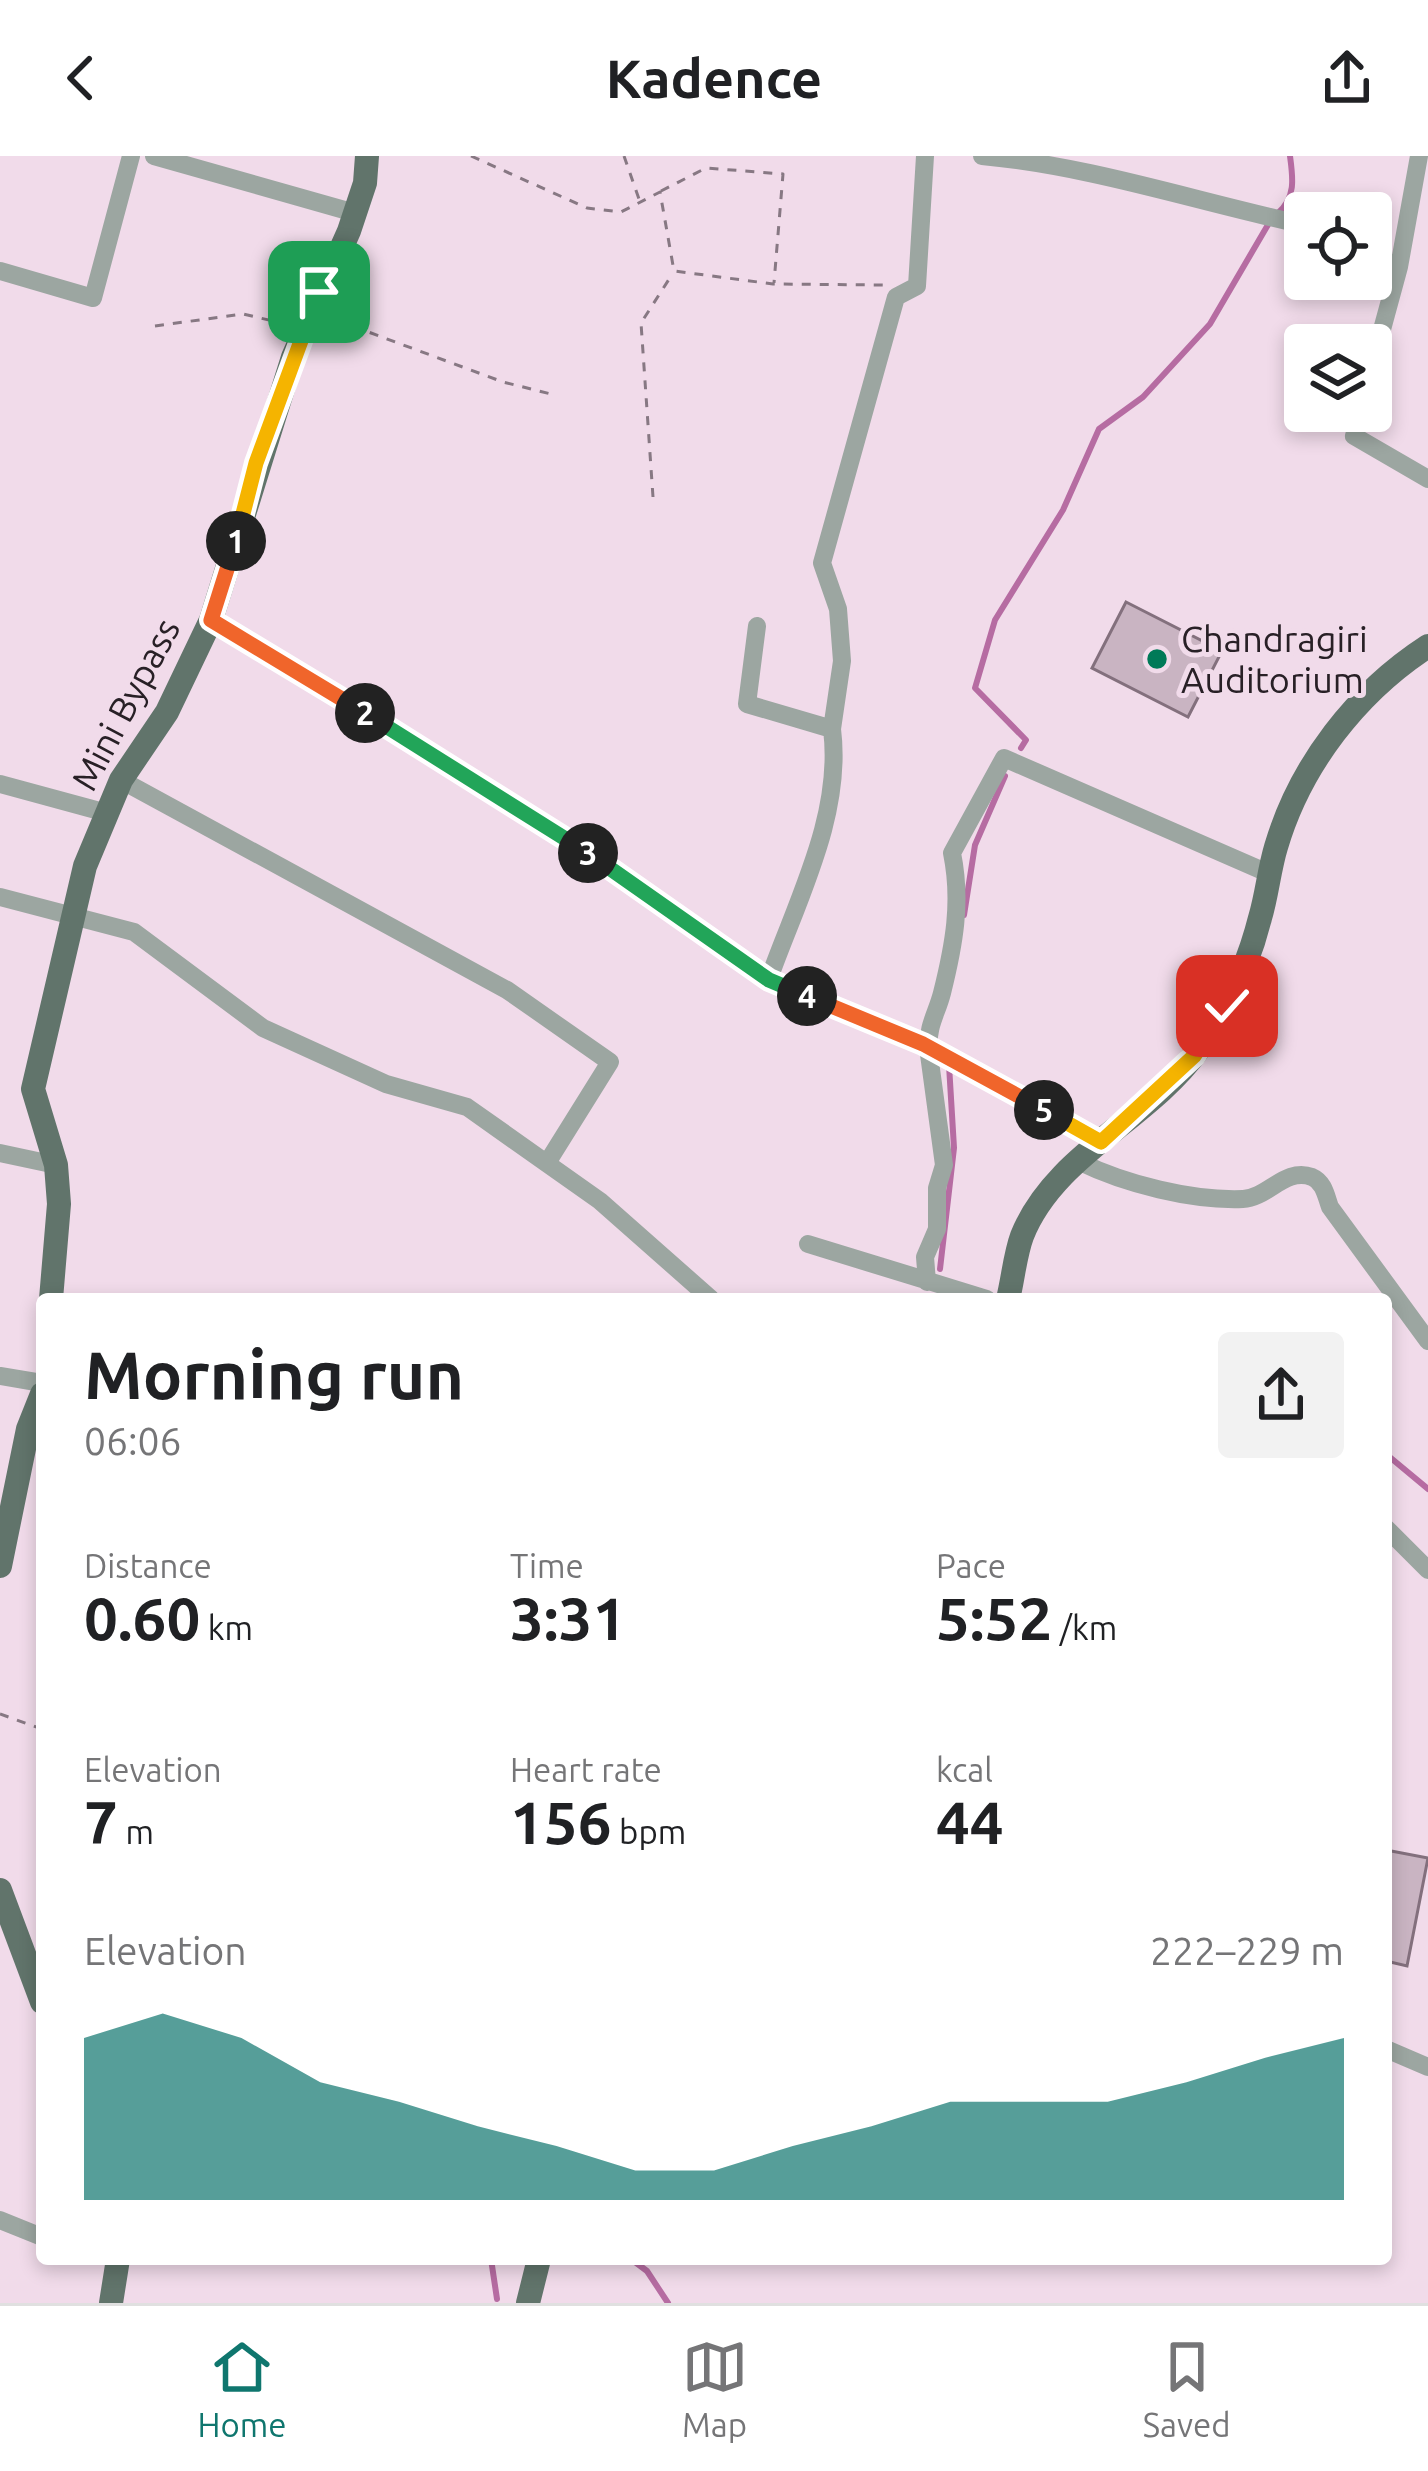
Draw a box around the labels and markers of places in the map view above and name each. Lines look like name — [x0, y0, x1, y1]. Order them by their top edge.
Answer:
pin — [268, 241, 370, 343]
pin: 1 — [206, 511, 266, 571]
place label: Chandragiri Auditorium — [1181, 618, 1368, 700]
marker: Chandragiri Auditorium — [1144, 646, 1170, 672]
pin: 2 — [335, 683, 395, 743]
pin: 3 — [558, 823, 618, 883]
pin — [1176, 955, 1278, 1057]
pin: 4 — [777, 966, 837, 1026]
pin: 5 — [1014, 1080, 1074, 1140]

